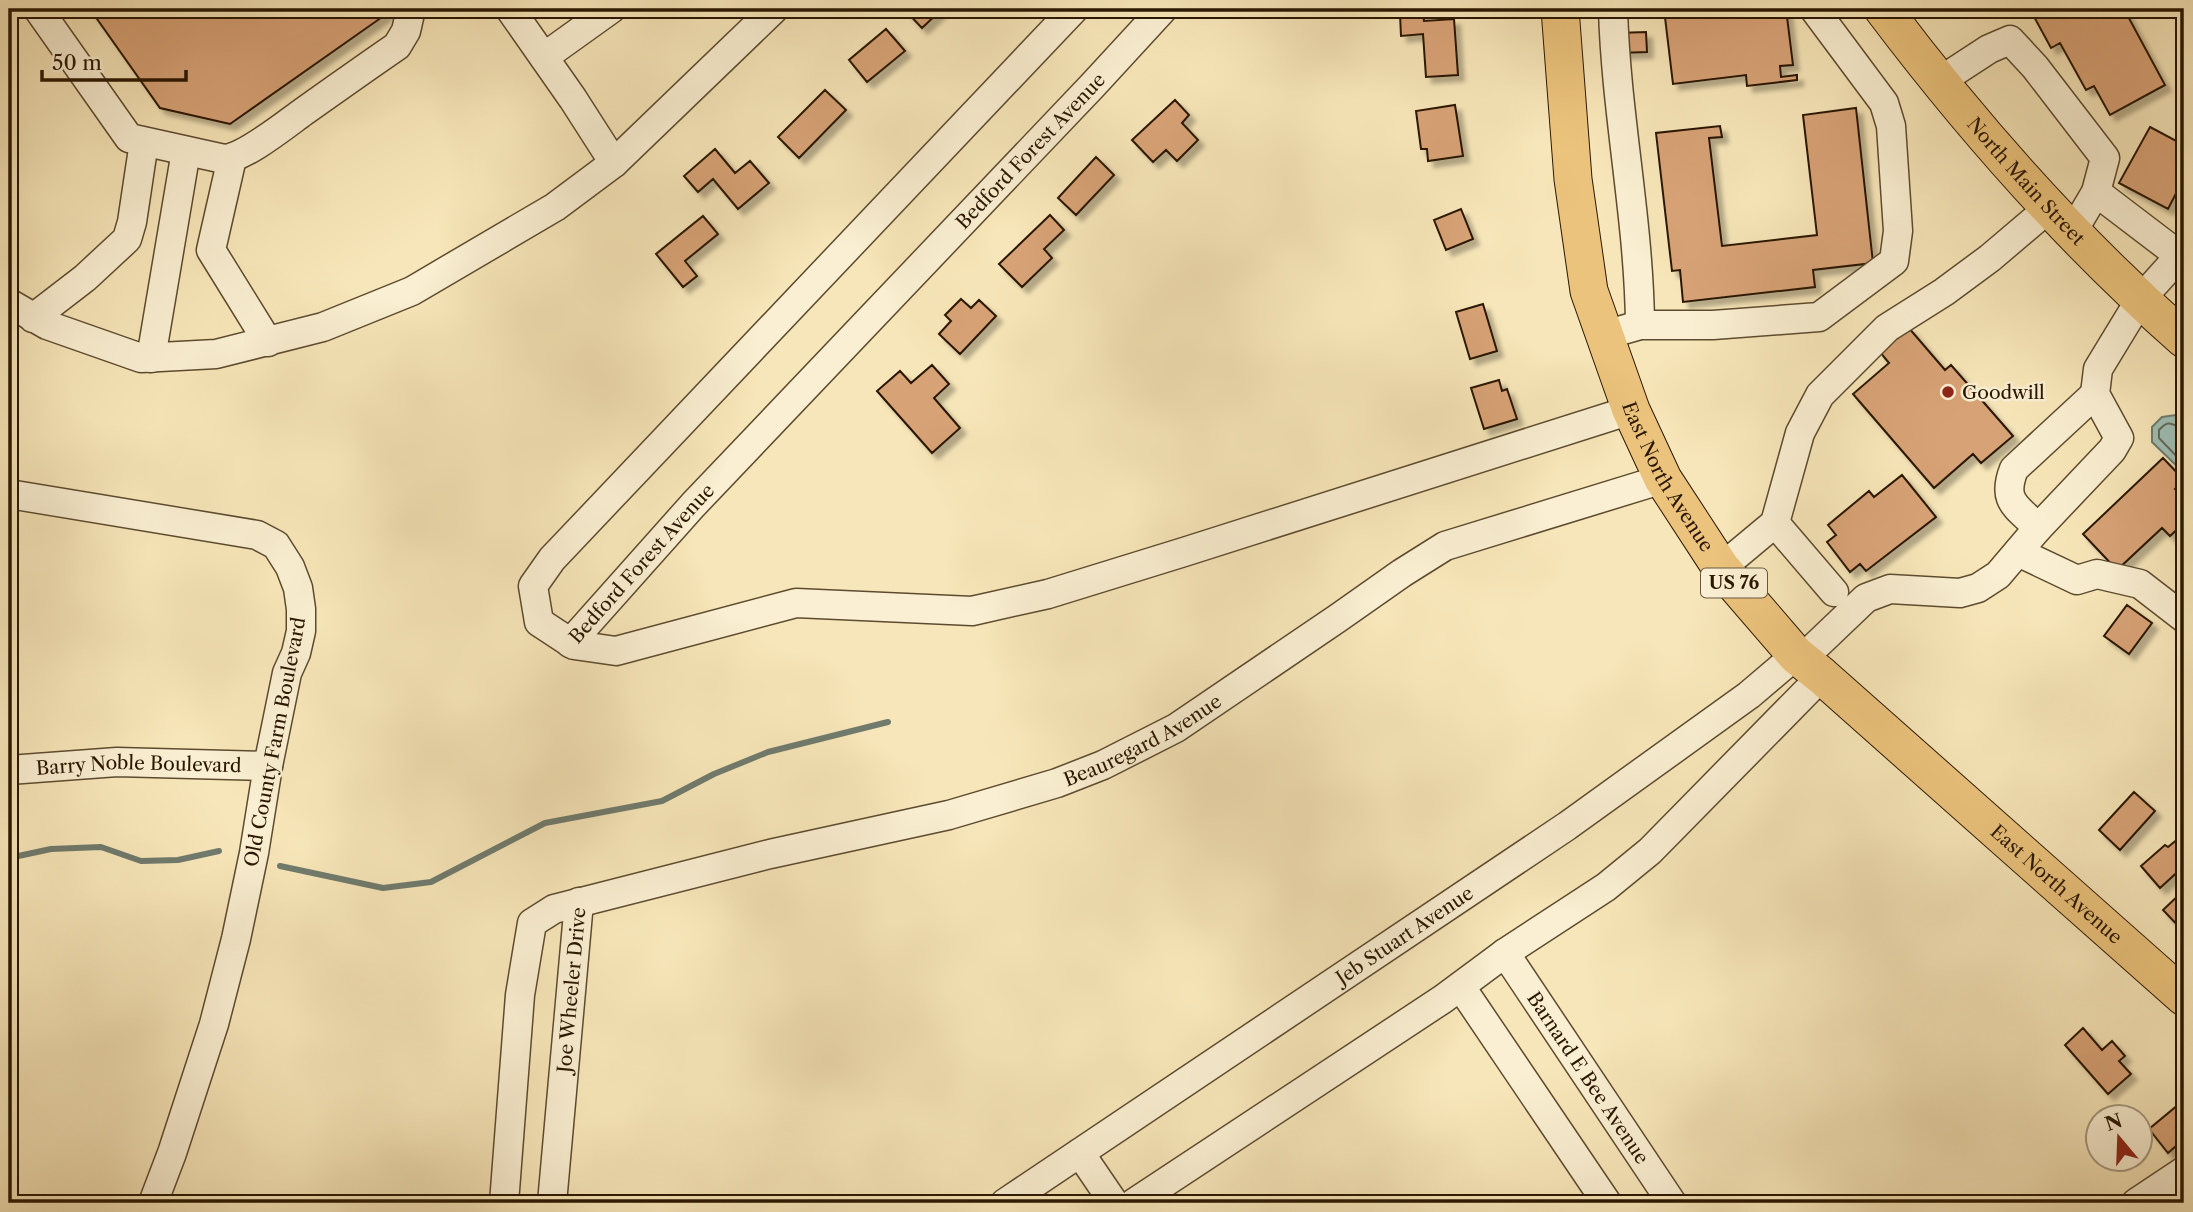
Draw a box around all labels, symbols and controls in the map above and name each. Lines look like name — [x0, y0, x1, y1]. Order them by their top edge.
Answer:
scale bar — [42, 38, 186, 82]
text: 50 m — [52, 50, 102, 75]
street label: Bedford Forest Avenue — [951, 68, 1110, 234]
street label: North Main Street — [1963, 112, 2090, 250]
place label: Goodwill — [1962, 381, 2045, 404]
marker: Goodwill — [1940, 384, 1956, 400]
street label: East North Avenue — [1617, 399, 1719, 556]
street label: Bedford Forest Avenue — [564, 479, 719, 648]
road number: US 76 — [1701, 568, 1767, 598]
street label: Old County Farm Boulevard — [240, 615, 311, 869]
street label: Beauregard Avenue — [1060, 689, 1225, 791]
street label: Barry Noble Boulevard — [35, 751, 242, 779]
street label: East North Avenue — [1986, 820, 2127, 949]
street label: Jeb Stuart Avenue — [1329, 881, 1477, 991]
street label: Joe Wheeler Drive — [552, 906, 590, 1077]
street label: Barnard E Bee Avenue — [1523, 987, 1654, 1168]
north arrow — [2084, 1104, 2154, 1174]
text: N — [2102, 1109, 2125, 1136]

